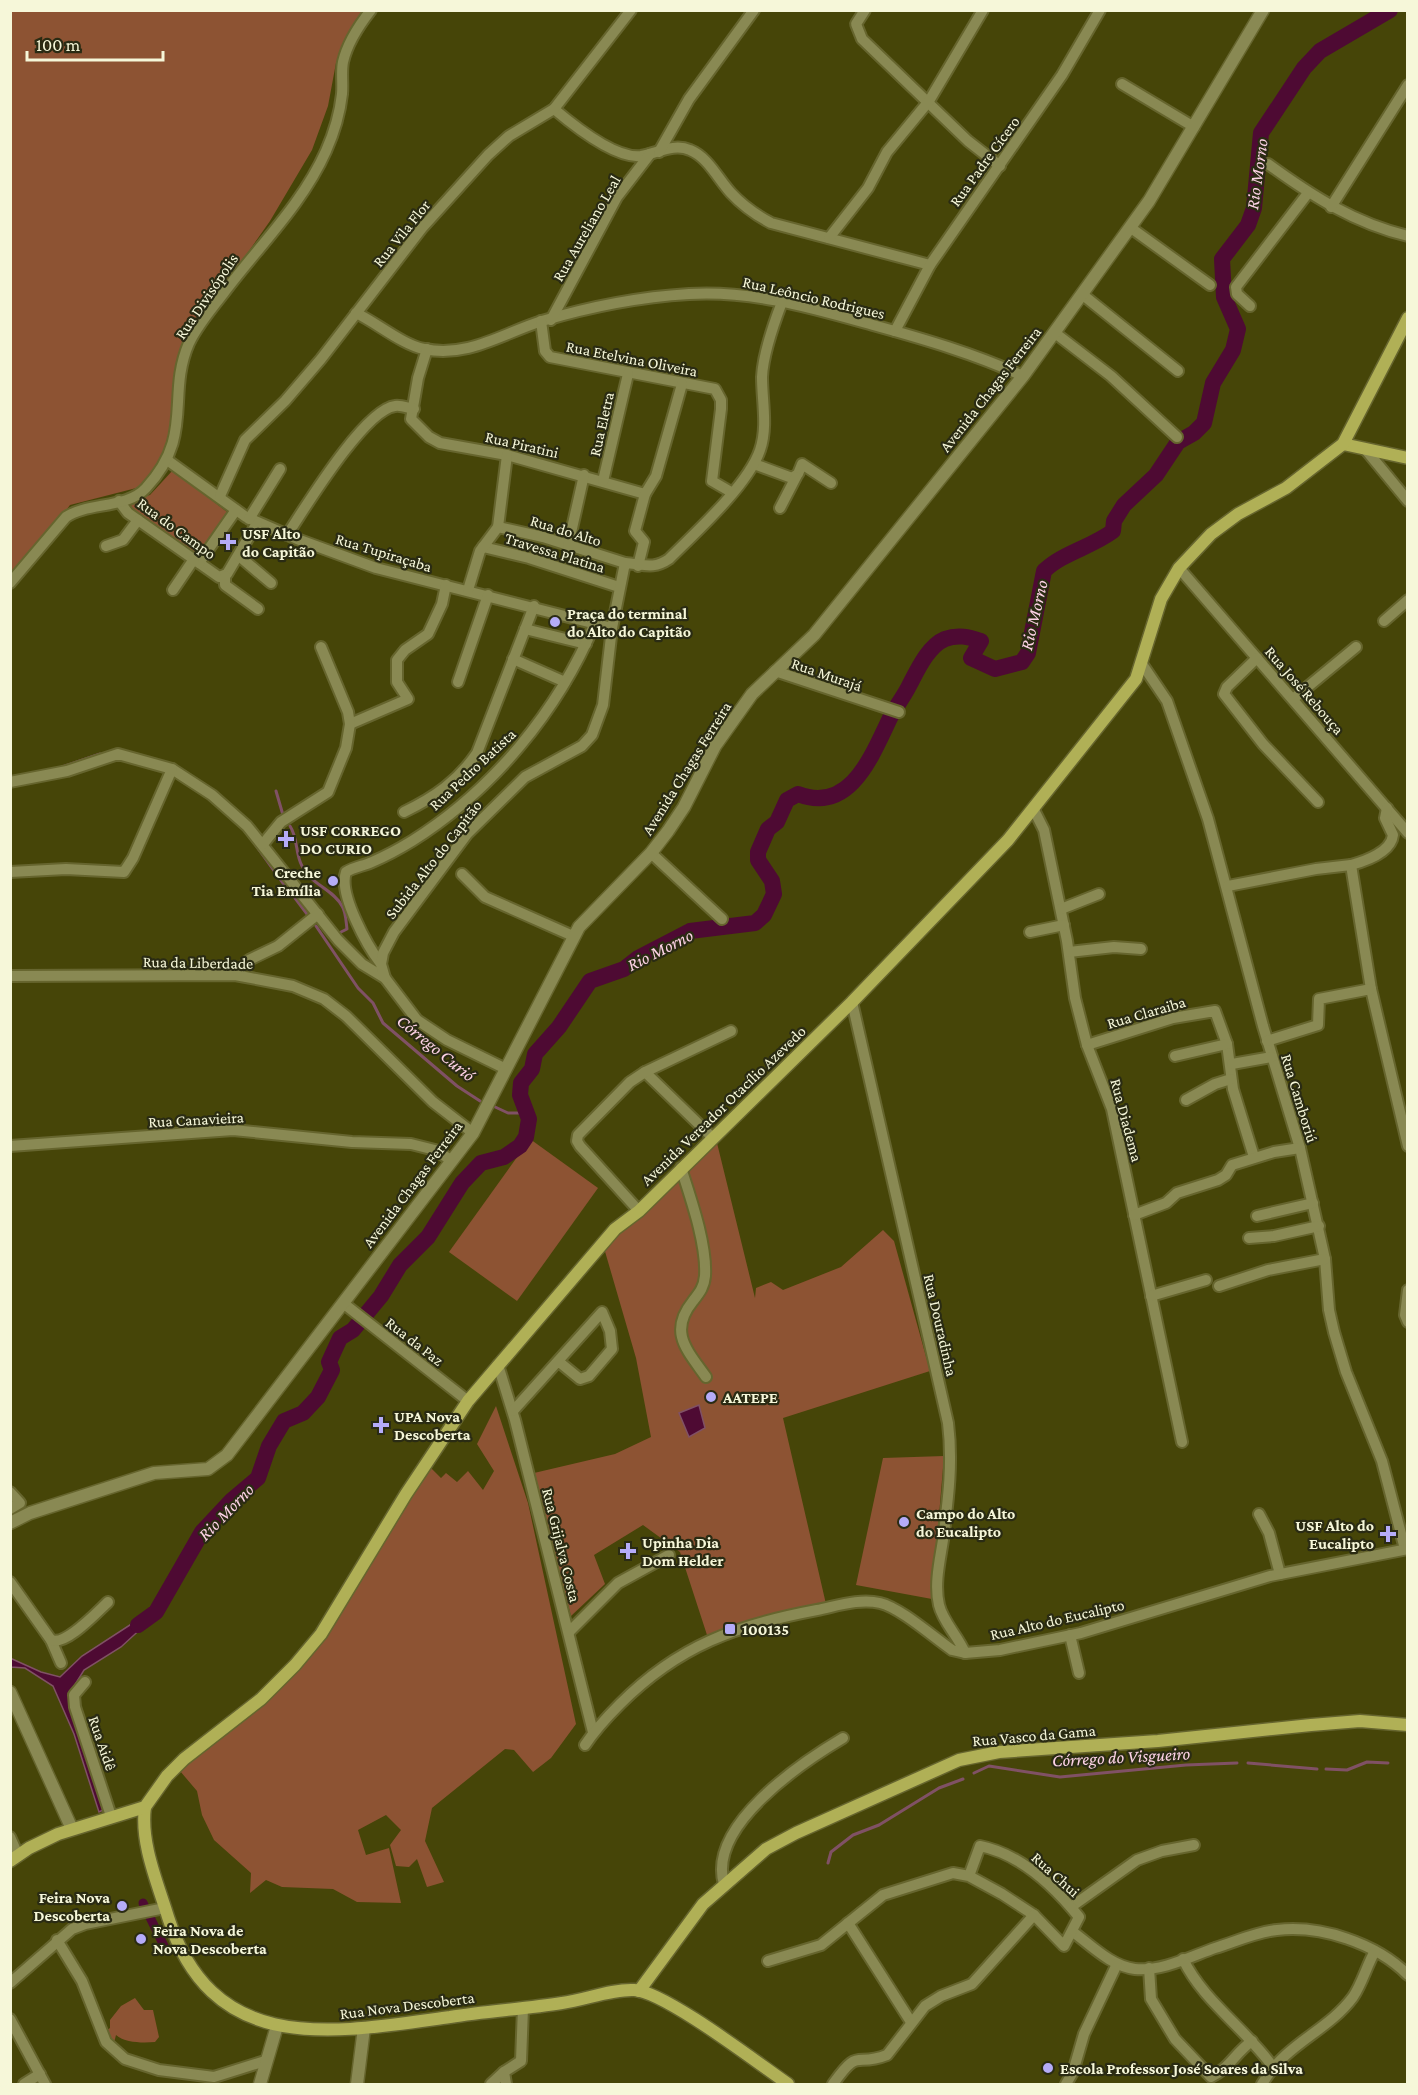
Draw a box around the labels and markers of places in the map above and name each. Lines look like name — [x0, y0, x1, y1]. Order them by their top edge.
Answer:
place label: USF Alto do Capitão — [242, 525, 315, 560]
marker: USF Alto do Capitão — [219, 533, 237, 551]
place label: Praça do terminal do Alto do Capitão — [567, 605, 691, 640]
marker: Praça do terminal do Alto do Capitão — [548, 615, 562, 629]
place label: USF CORREGO DO CURIO — [300, 822, 401, 857]
marker: USF CORREGO DO CURIO — [277, 830, 295, 848]
place label: Creche Tia Emília — [252, 864, 322, 899]
marker: Creche Tia Emília — [326, 874, 340, 888]
place label: AATEPE — [722, 1389, 778, 1406]
marker: AATEPE — [704, 1390, 718, 1404]
place label: UPA Nova Descoberta — [394, 1408, 471, 1443]
marker: UPA Nova Descoberta — [372, 1416, 390, 1434]
place label: Campo do Alto do Eucalipto — [916, 1505, 1015, 1540]
marker: Campo do Alto do Eucalipto — [897, 1515, 911, 1529]
place label: USF Alto do Eucalipto — [1295, 1517, 1374, 1552]
marker: USF Alto do Eucalipto — [1379, 1525, 1397, 1543]
place label: Upinha Dia Dom Helder — [642, 1534, 724, 1569]
marker: Upinha Dia Dom Helder — [619, 1542, 637, 1560]
place label: 100135 — [742, 1621, 789, 1638]
marker: 100135 — [723, 1622, 737, 1636]
place label: Feira Nova Descoberta — [34, 1889, 110, 1924]
marker: Feira Nova Descoberta — [115, 1899, 129, 1913]
place label: Feira Nova de Nova Descoberta — [153, 1922, 267, 1957]
marker: Feira Nova de Nova Descoberta — [134, 1932, 148, 1946]
place label: Escola Professor José Soares da Silva — [1060, 2060, 1303, 2077]
marker: Escola Professor José Soares da Silva — [1041, 2061, 1055, 2075]

